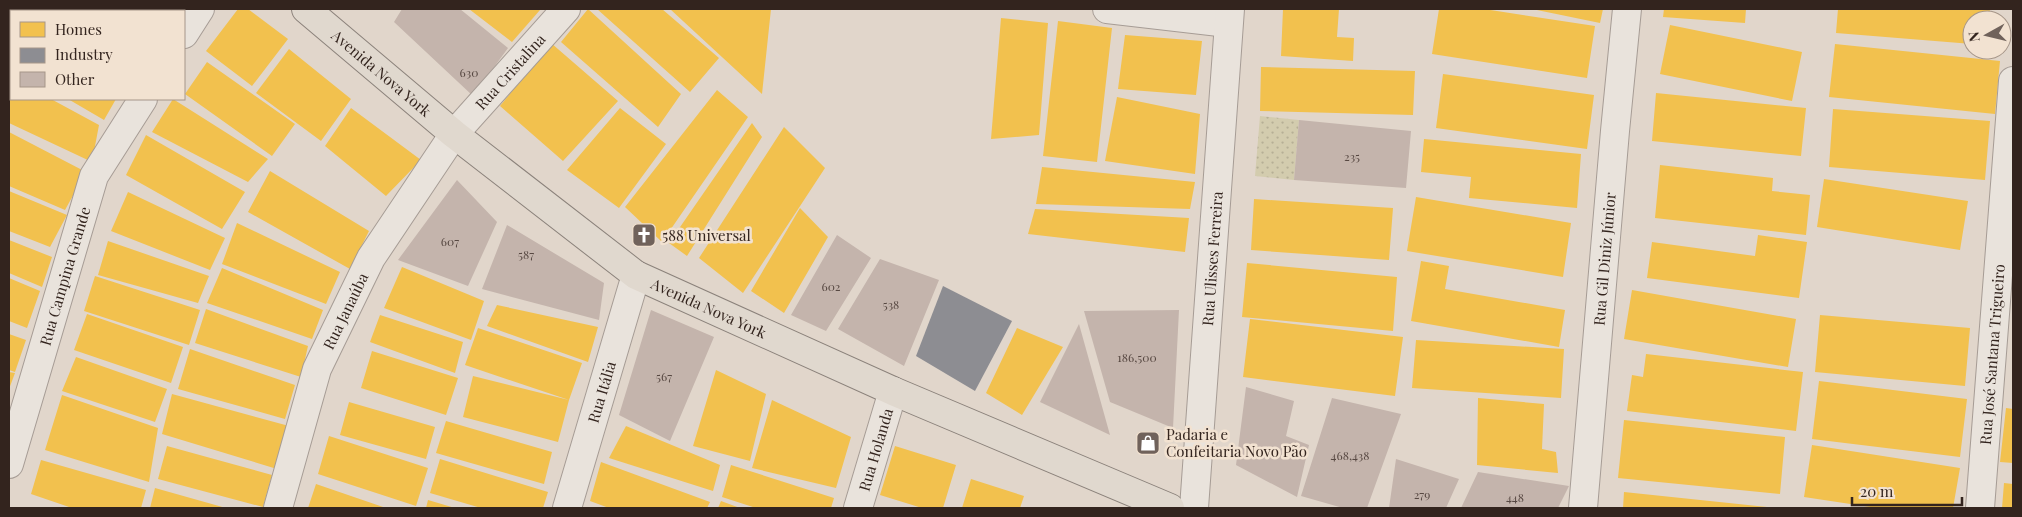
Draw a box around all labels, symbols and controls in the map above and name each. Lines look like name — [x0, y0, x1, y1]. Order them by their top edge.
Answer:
legend — [10, 10, 185, 100]
north arrow — [1962, 10, 2012, 60]
text: Homes — [55, 19, 102, 39]
street label: Avenida Nova York — [327, 24, 436, 121]
street label: Rua Cristalina — [471, 29, 550, 114]
text: N — [1964, 31, 1984, 43]
text: Industry — [55, 44, 113, 64]
house number: 630 — [460, 64, 478, 80]
text: Other — [55, 69, 95, 89]
house number: 235 — [1344, 148, 1360, 164]
street label: Rua Ulisses Ferreira — [1197, 190, 1227, 327]
street label: Rua Gil Diniz Júnior — [1589, 191, 1620, 326]
street label: Rua Campina Grande — [35, 204, 94, 348]
church icon: 588 Universal — [631, 222, 657, 248]
place label: 588 Universal — [662, 225, 751, 245]
house number: 607 — [441, 233, 459, 249]
house number: 587 — [518, 246, 534, 262]
street label: Rua José Santana Trigueiro — [1975, 263, 2009, 446]
street label: Rua Janaúba — [318, 269, 373, 352]
street label: Avenida Nova York — [647, 273, 770, 343]
house number: 602 — [821, 278, 841, 294]
house number: 538 — [883, 296, 899, 312]
house number: 186,500 — [1117, 349, 1157, 365]
street label: Rua Itália — [583, 358, 620, 425]
house number: 567 — [656, 368, 672, 384]
street label: Rua Holanda — [854, 405, 897, 493]
place label: Padaria e Confeitaria Novo Pão — [1166, 424, 1307, 461]
shop icon: Padaria e Confeitaria Novo Pão — [1135, 430, 1161, 456]
house number: 468,438 — [1331, 447, 1369, 463]
scale bar — [1852, 474, 1962, 506]
text: 20 m — [1860, 481, 1894, 501]
house number: 279 — [1414, 486, 1430, 502]
house number: 448 — [1506, 489, 1524, 505]

